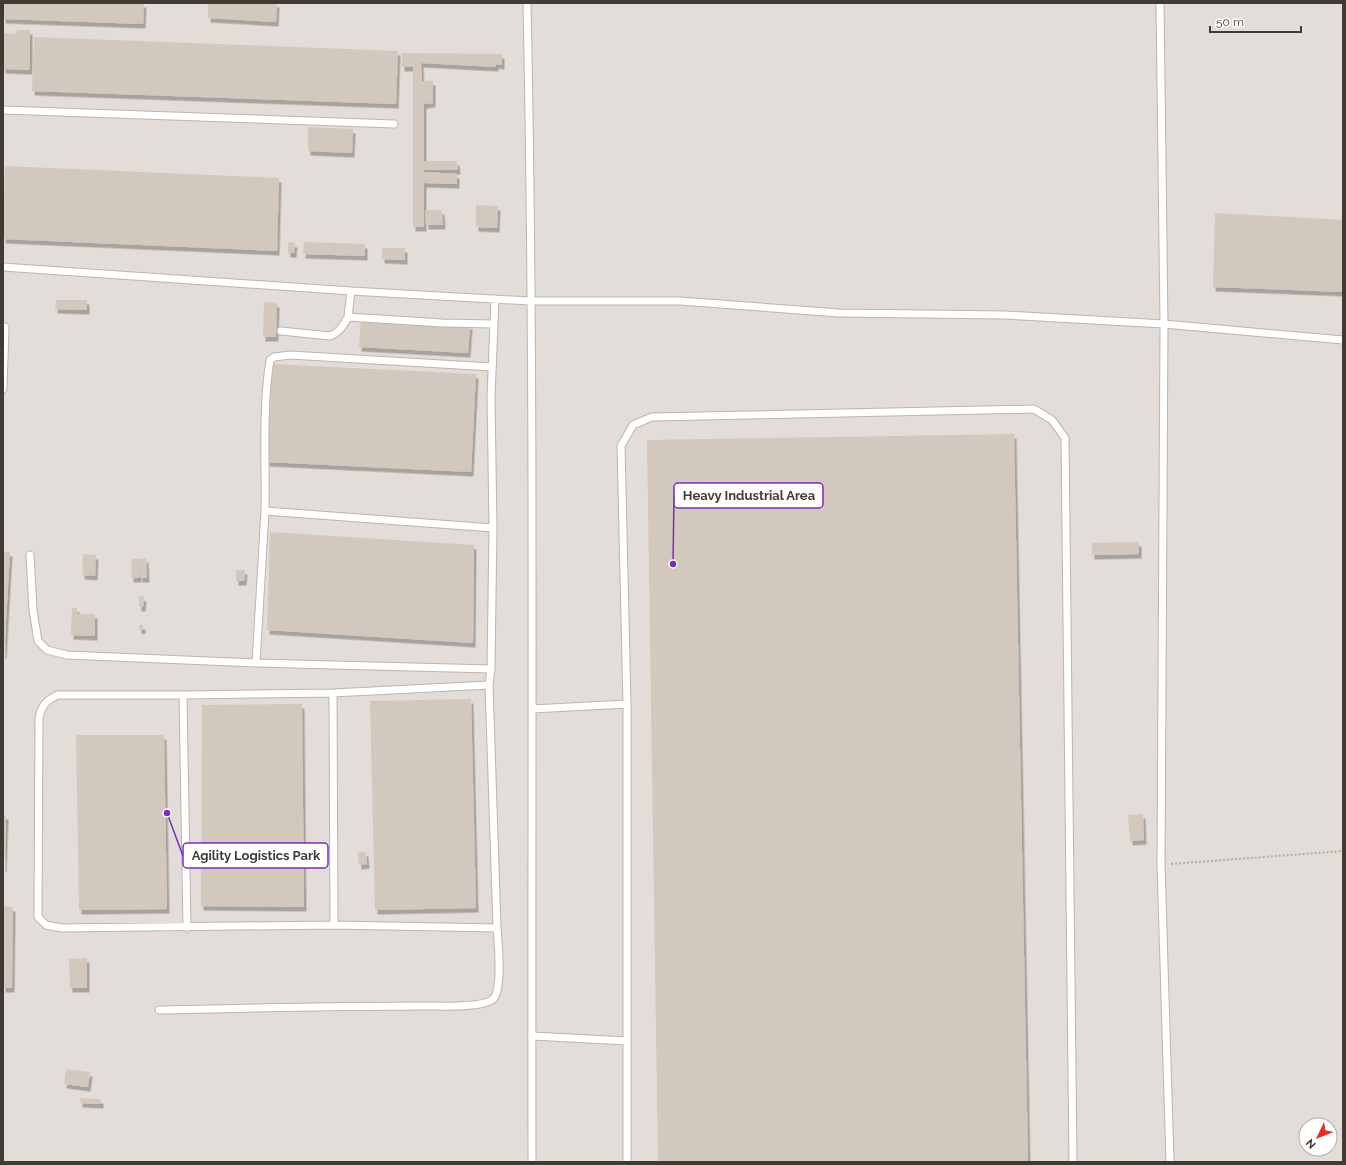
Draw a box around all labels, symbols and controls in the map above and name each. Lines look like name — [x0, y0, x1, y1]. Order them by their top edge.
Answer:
scale bar — [1210, 8, 1301, 34]
text: 50 m — [1216, 15, 1244, 29]
callout: Heavy Industrial Area — [674, 483, 823, 508]
text: Heavy Industrial Area — [683, 488, 816, 503]
callout: Agility Logistics Park — [183, 843, 328, 868]
text: Agility Logistics Park — [192, 848, 321, 863]
north arrow — [1298, 1117, 1338, 1157]
text: N — [1303, 1136, 1319, 1151]

